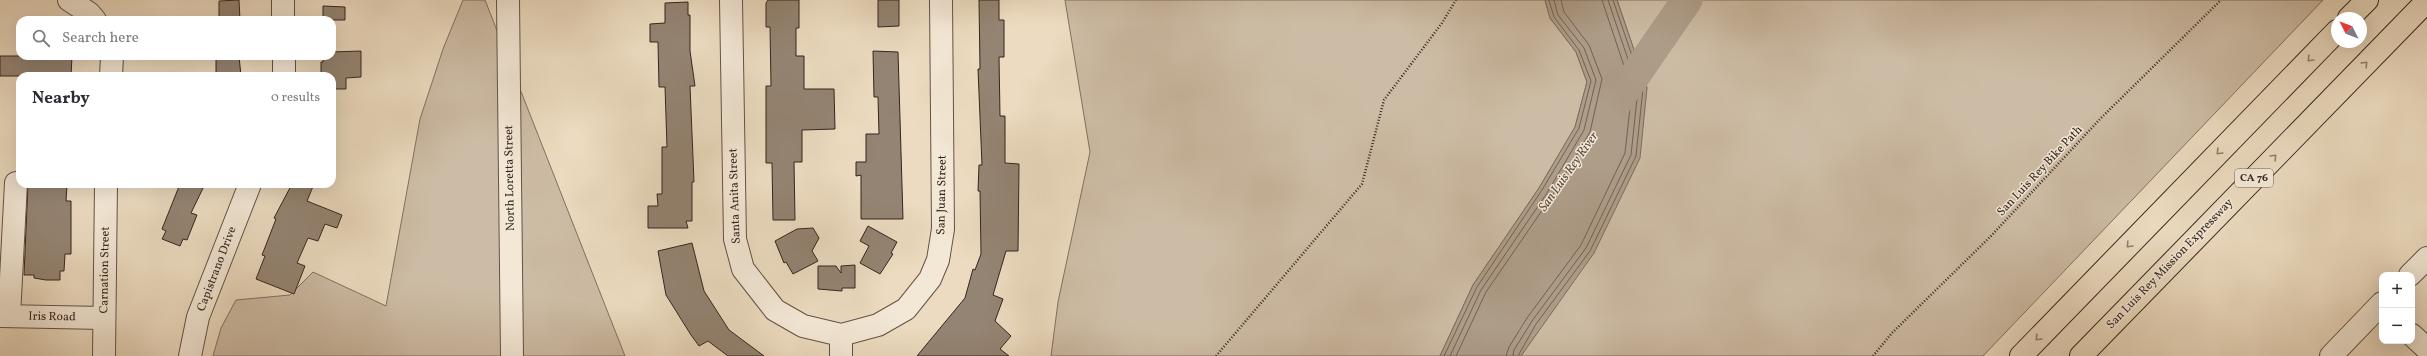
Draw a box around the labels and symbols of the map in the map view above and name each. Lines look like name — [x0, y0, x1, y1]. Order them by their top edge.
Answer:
north arrow — [2331, 12, 2367, 48]
one-way arrow — [2307, 54, 2315, 62]
one-way arrow — [2360, 61, 2368, 69]
street label: San Luis Rey Bike Path — [1994, 122, 2086, 220]
street label: North Loretta Street — [501, 125, 519, 231]
water label: San Luis Rey River — [1535, 129, 1603, 215]
one-way arrow — [2216, 147, 2224, 155]
street label: Santa Anita Street — [725, 148, 745, 244]
one-way arrow — [2269, 154, 2277, 162]
street label: San Juan Street — [933, 155, 951, 235]
road number: CA 76 — [2235, 169, 2273, 187]
street label: San Luis Rey Mission Expressway — [2103, 195, 2237, 333]
street label: Capistrano Drive — [193, 224, 241, 314]
street label: Carnation Street — [96, 226, 114, 314]
one-way arrow — [2126, 240, 2134, 248]
street label: Iris Road — [28, 309, 76, 325]
one-way arrow — [2035, 333, 2043, 341]

